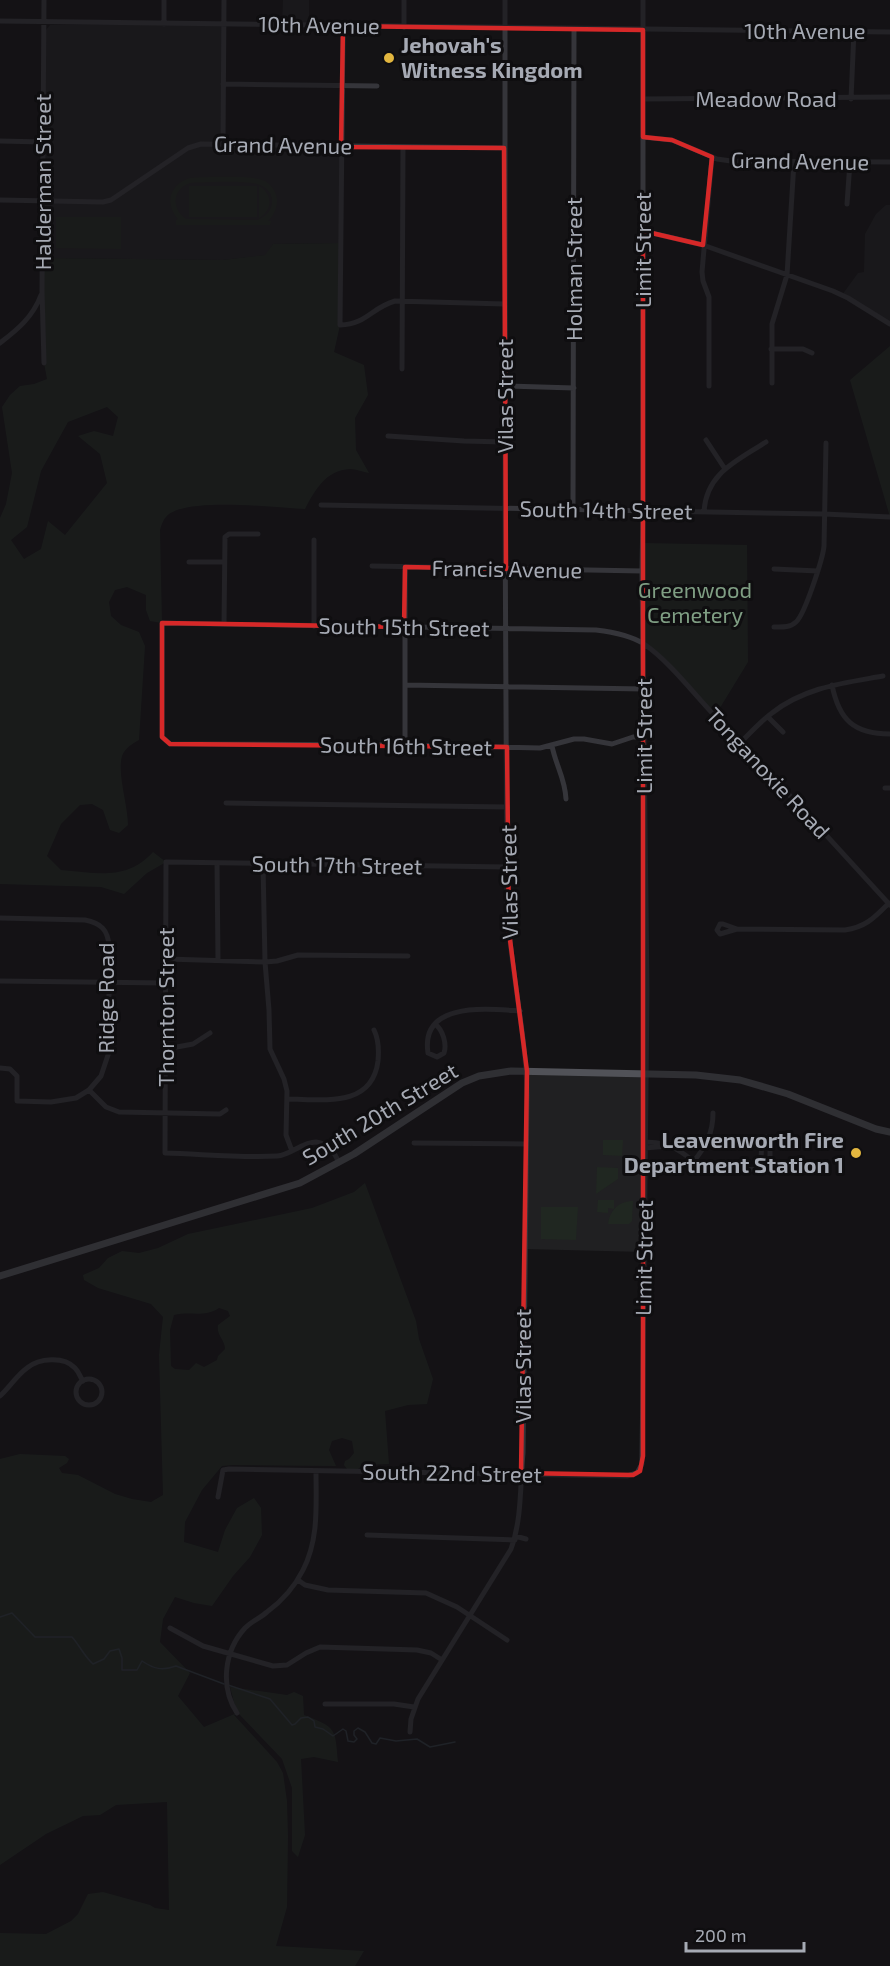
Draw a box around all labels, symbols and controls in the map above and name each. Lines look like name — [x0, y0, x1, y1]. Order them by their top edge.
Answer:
street label: 10th Avenue — [258, 10, 380, 38]
street label: 10th Avenue — [744, 17, 866, 43]
place label: Jehovah's Witness Kingdom — [401, 31, 583, 82]
marker: Jehovah's Witness Kingdom — [382, 51, 396, 65]
street label: Meadow Road — [695, 85, 837, 111]
street label: Halderman Street — [29, 94, 55, 270]
street label: Grand Avenue — [214, 130, 352, 158]
street label: Grand Avenue — [731, 146, 869, 174]
street label: Limit Street — [629, 192, 655, 308]
street label: Holman Street — [560, 197, 586, 341]
street label: Vilas Street — [491, 339, 517, 453]
street label: South 14th Street — [519, 494, 693, 524]
street label: Francis Avenue — [431, 554, 583, 582]
park label: Greenwood Cemetery — [638, 576, 752, 627]
street label: South 15th Street — [318, 612, 490, 640]
street label: Limit Street — [630, 678, 656, 794]
street label: Tonganoxie Road — [701, 702, 836, 843]
street label: South 16th Street — [320, 731, 492, 759]
street label: Vilas Street — [494, 824, 522, 940]
street label: South 17th Street — [251, 850, 423, 878]
street label: Thornton Street — [152, 927, 178, 1087]
street label: Ridge Road — [92, 942, 118, 1054]
street label: South 20th Street — [297, 1057, 462, 1170]
place label: Leavenworth Fire Department Station 1 — [624, 1126, 844, 1177]
marker: Leavenworth Fire Department Station 1 — [849, 1146, 863, 1160]
street label: Limit Street — [629, 1200, 657, 1316]
street label: Vilas Street — [509, 1309, 535, 1423]
street label: South 22nd Street — [362, 1457, 542, 1487]
scale bar — [686, 1915, 804, 1953]
text: 200 m — [695, 1924, 747, 1946]

